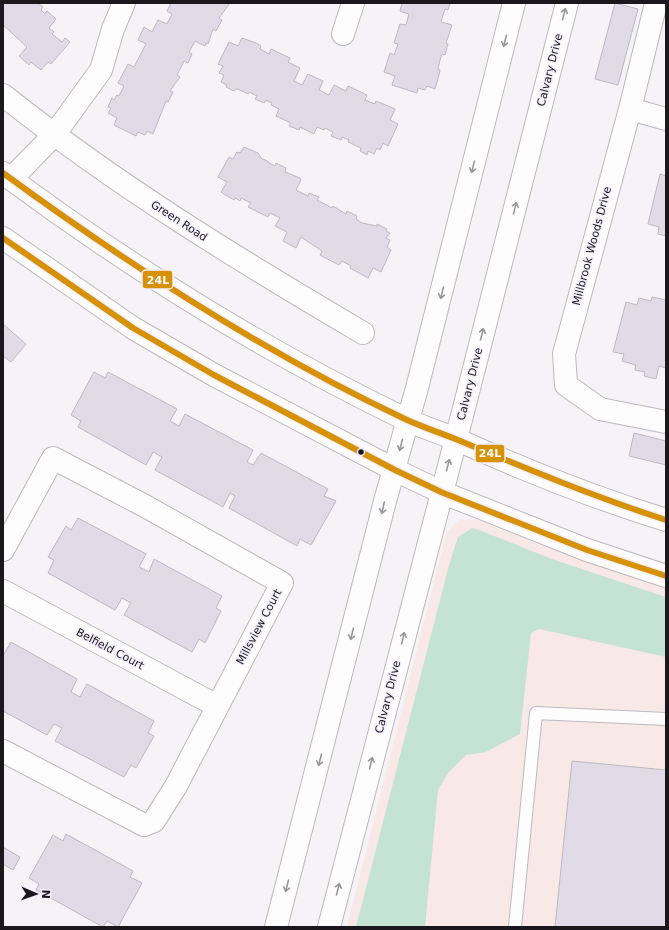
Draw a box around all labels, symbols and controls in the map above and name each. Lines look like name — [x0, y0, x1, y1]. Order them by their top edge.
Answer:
one-way arrow — [561, 8, 569, 21]
street label: Calvary Drive — [535, 32, 565, 108]
one-way arrow — [500, 34, 508, 47]
one-way arrow — [469, 160, 477, 173]
street label: Millbrook Woods Drive — [570, 185, 614, 307]
street label: Green Road — [148, 198, 210, 244]
one-way arrow — [511, 201, 519, 214]
line badge: 24L — [142, 270, 173, 289]
text: 24L — [147, 274, 169, 287]
one-way arrow — [437, 286, 445, 299]
one-way arrow — [479, 327, 486, 340]
street label: Calvary Drive — [455, 346, 485, 422]
one-way arrow — [397, 439, 404, 452]
line badge: 24L — [475, 444, 505, 463]
unlabelled marker — [356, 447, 366, 457]
text: 24L — [479, 447, 501, 460]
one-way arrow — [445, 459, 453, 472]
one-way arrow — [379, 501, 387, 514]
street label: Millsview Court — [234, 587, 285, 667]
street label: Belfield Court — [74, 626, 147, 673]
one-way arrow — [348, 627, 355, 640]
one-way arrow — [400, 631, 408, 644]
street label: Calvary Drive — [373, 659, 403, 735]
one-way arrow — [315, 753, 323, 766]
one-way arrow — [368, 757, 375, 770]
north arrow — [16, 874, 56, 914]
one-way arrow — [283, 879, 290, 892]
one-way arrow — [335, 883, 343, 896]
text: N — [39, 889, 52, 899]

